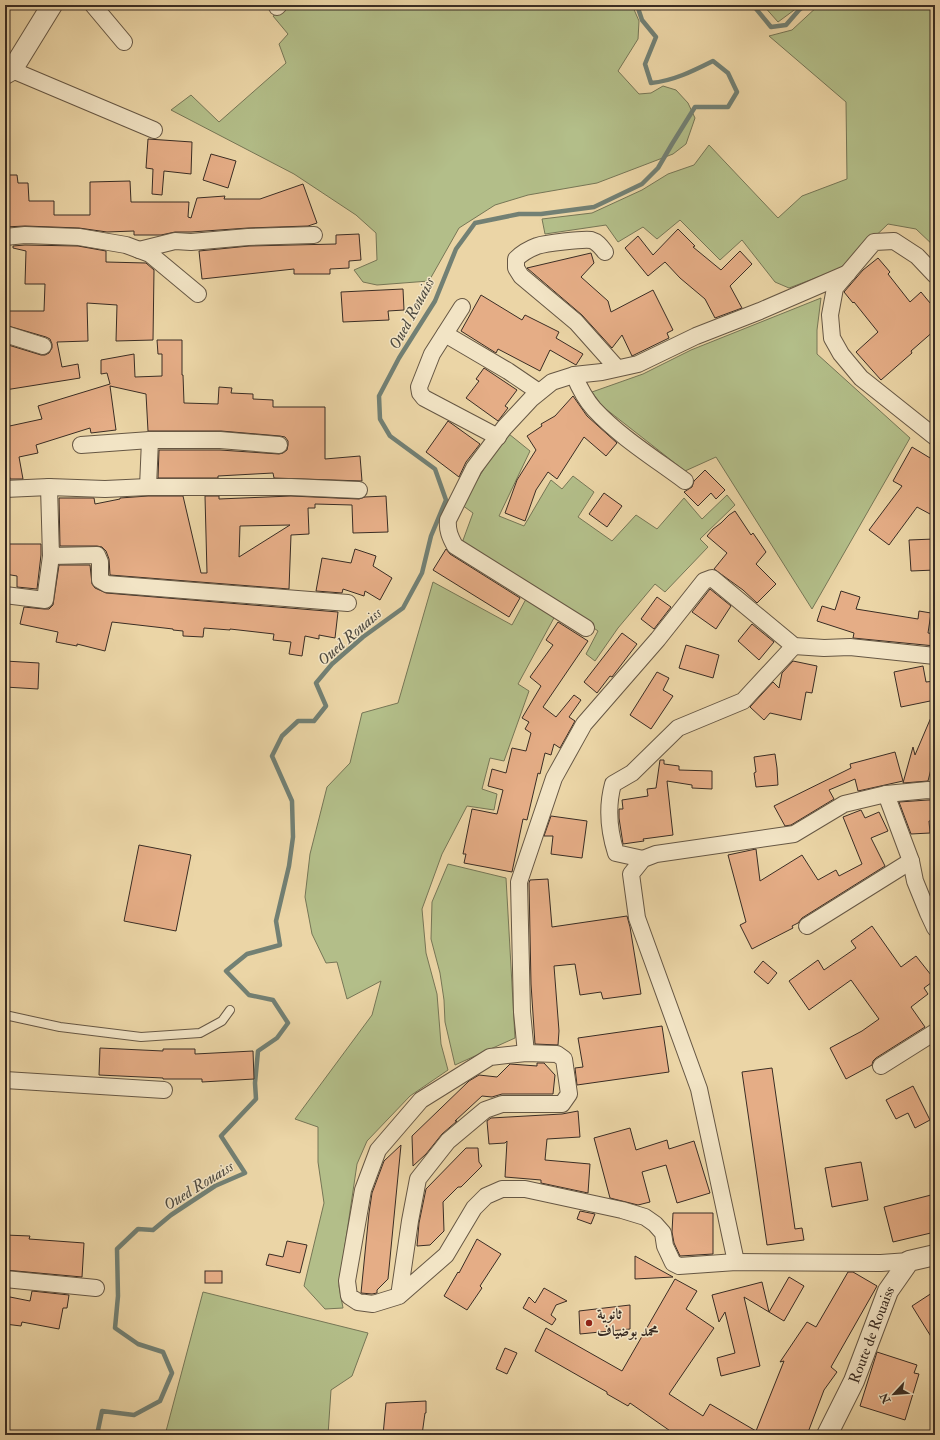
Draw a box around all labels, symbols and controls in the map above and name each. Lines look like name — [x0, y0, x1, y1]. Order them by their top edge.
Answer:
water label: Oued Rouaiss — [385, 273, 440, 353]
water label: Oued Rouaiss — [313, 603, 386, 670]
water label: Oued Rouaiss — [160, 1156, 238, 1215]
street label: Route de Rouaiss — [845, 1282, 899, 1386]
place label: ثانوية محمد بوضياف — [597, 1305, 659, 1341]
marker: ثانوية محمد بوضياف — [584, 1318, 594, 1328]
north arrow — [874, 1374, 914, 1414]
text: N — [877, 1390, 894, 1406]

